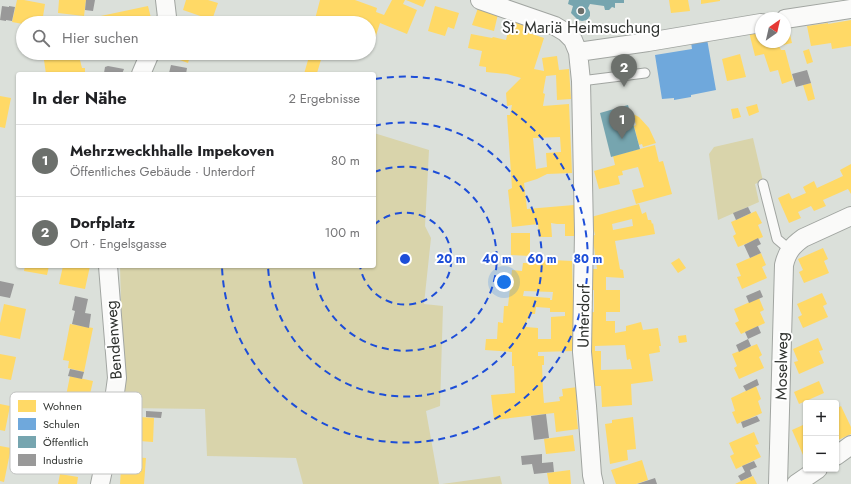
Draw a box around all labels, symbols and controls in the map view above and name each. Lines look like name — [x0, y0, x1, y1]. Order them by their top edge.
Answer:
marker: St. Mariä Heimsuchung — [576, 6, 586, 16]
north arrow — [755, 12, 791, 48]
search box — [16, 16, 376, 60]
place label: St. Mariä Heimsuchung — [502, 16, 660, 39]
icon: search — [30, 27, 52, 49]
text: Hier suchen — [62, 27, 139, 49]
pin: 2 — [611, 54, 637, 87]
text: In der Nähe — [32, 86, 127, 110]
text: 2 Ergebnisse — [288, 89, 360, 108]
pin: 1 — [609, 106, 635, 139]
text: Mehrzweckhhalle Impekoven — [70, 140, 274, 162]
text: 1 — [42, 151, 48, 170]
text: 80 m — [331, 151, 360, 170]
text: Öffentliches Gebäude · Unterdorf — [70, 162, 255, 181]
text: Dorfplatz — [70, 212, 135, 234]
text: 2 — [41, 223, 49, 242]
text: 100 m — [325, 223, 360, 242]
text: Ort · Engelsgasse — [70, 234, 167, 253]
text: 20 m — [436, 250, 466, 268]
text: 40 m — [482, 250, 512, 268]
text: 60 m — [527, 250, 557, 268]
text: 80 m — [574, 250, 603, 268]
centre of rings — [398, 252, 412, 266]
your location — [494, 272, 514, 292]
street label: Unterdorf — [571, 283, 596, 348]
street label: Bendenweg — [99, 300, 128, 380]
street label: Moselweg — [769, 332, 794, 400]
legend — [10, 392, 142, 474]
text: Wohnen — [43, 398, 82, 414]
map controls — [803, 400, 839, 472]
button: + — [803, 400, 839, 436]
text: Schulen — [43, 416, 80, 432]
text: Öffentlich — [43, 434, 89, 450]
button: − — [803, 436, 839, 472]
text: Industrie — [43, 452, 83, 468]

